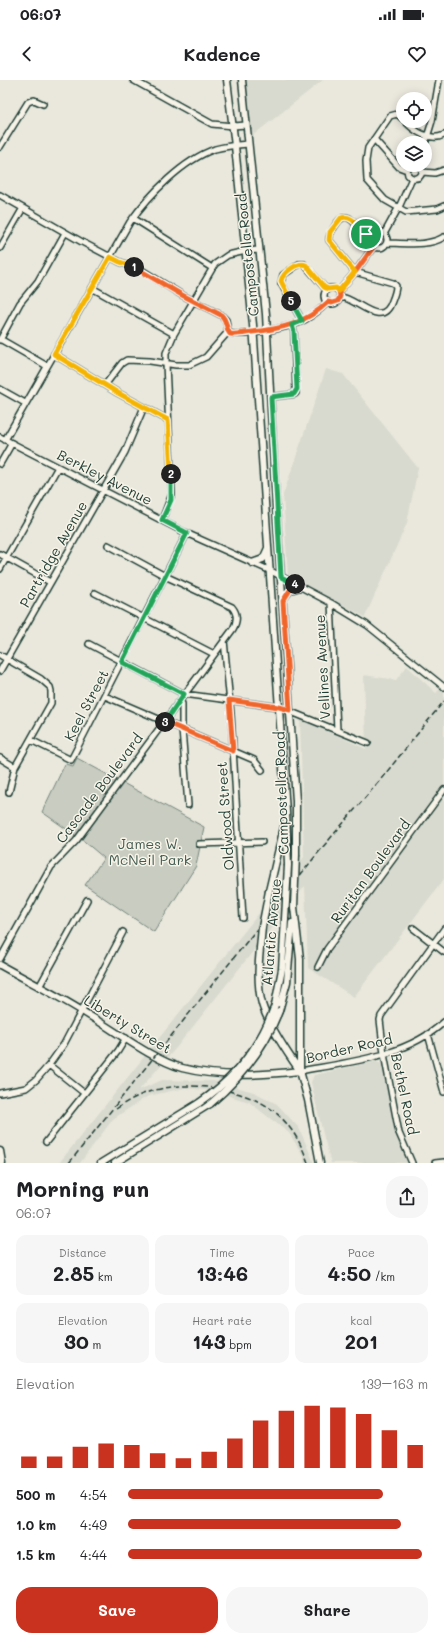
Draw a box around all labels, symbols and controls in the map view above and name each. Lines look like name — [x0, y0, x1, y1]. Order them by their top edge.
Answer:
text: 06:07 — [20, 4, 61, 24]
text: Kadence — [184, 42, 260, 66]
icon: back — [16, 43, 38, 65]
icon: heart — [406, 43, 428, 65]
map controls — [396, 92, 432, 172]
button: locate — [396, 92, 432, 128]
button: layers — [396, 136, 432, 172]
street label: Campostella Road — [231, 192, 263, 317]
pin — [349, 217, 383, 251]
icon: arrive — [355, 223, 377, 245]
pin: 1 — [124, 257, 144, 277]
text: 1 — [132, 259, 136, 274]
pin: 5 — [281, 291, 301, 311]
text: 5 — [288, 293, 294, 308]
street label: Berkley Avenue — [54, 445, 156, 509]
pin: 2 — [161, 464, 181, 484]
text: 2 — [168, 466, 174, 481]
street label: Partridge Avenue — [15, 497, 91, 611]
pin: 4 — [285, 574, 305, 594]
text: 4 — [292, 576, 298, 591]
street label: Vellines Avenue — [310, 614, 334, 720]
street label: Keel Street — [59, 666, 113, 744]
pin: 3 — [155, 712, 175, 732]
text: 3 — [162, 714, 168, 729]
street label: Cascade Boulevard — [51, 729, 147, 847]
street label: Campostella Road — [269, 731, 293, 855]
street label: Oldwood Street — [212, 761, 238, 871]
street label: Ruritan Boulevard — [326, 815, 414, 927]
park label: James W. McNeil Park — [109, 834, 191, 869]
street label: Atlantic Avenue — [257, 878, 285, 986]
street label: Liberty Street — [81, 990, 175, 1058]
street label: Border Road — [304, 1029, 394, 1067]
street label: Bethel Road — [387, 1051, 423, 1137]
text: Morning run — [16, 1174, 149, 1203]
button: share — [386, 1176, 428, 1218]
text: 06:07 — [16, 1204, 51, 1221]
text: Distance — [59, 1245, 106, 1260]
text: Time — [209, 1245, 235, 1260]
text: Pace — [348, 1245, 375, 1260]
text: 2.85 — [53, 1260, 94, 1286]
text: 13:46 — [196, 1260, 248, 1286]
text: 4:50 — [328, 1260, 371, 1286]
text: km — [94, 1269, 112, 1284]
text: /km — [371, 1269, 395, 1284]
text: Elevation — [58, 1313, 107, 1328]
text: Heart rate — [192, 1313, 252, 1328]
text: kcal — [350, 1313, 372, 1328]
text: 30 — [64, 1328, 89, 1354]
text: 143 — [192, 1328, 226, 1354]
text: 201 — [345, 1328, 378, 1354]
text: m — [89, 1337, 101, 1352]
text: bpm — [226, 1337, 252, 1352]
text: Elevation — [16, 1375, 74, 1392]
text: 139–163 m — [360, 1375, 428, 1392]
text: 500 m — [16, 1486, 55, 1503]
text: 4:54 — [80, 1486, 107, 1503]
text: 1.0 km — [16, 1516, 56, 1533]
text: 4:49 — [80, 1516, 107, 1533]
text: 1.5 km — [16, 1546, 55, 1563]
text: 4:44 — [80, 1546, 107, 1563]
button: Save — [16, 1587, 218, 1633]
button: Share — [226, 1587, 428, 1633]

